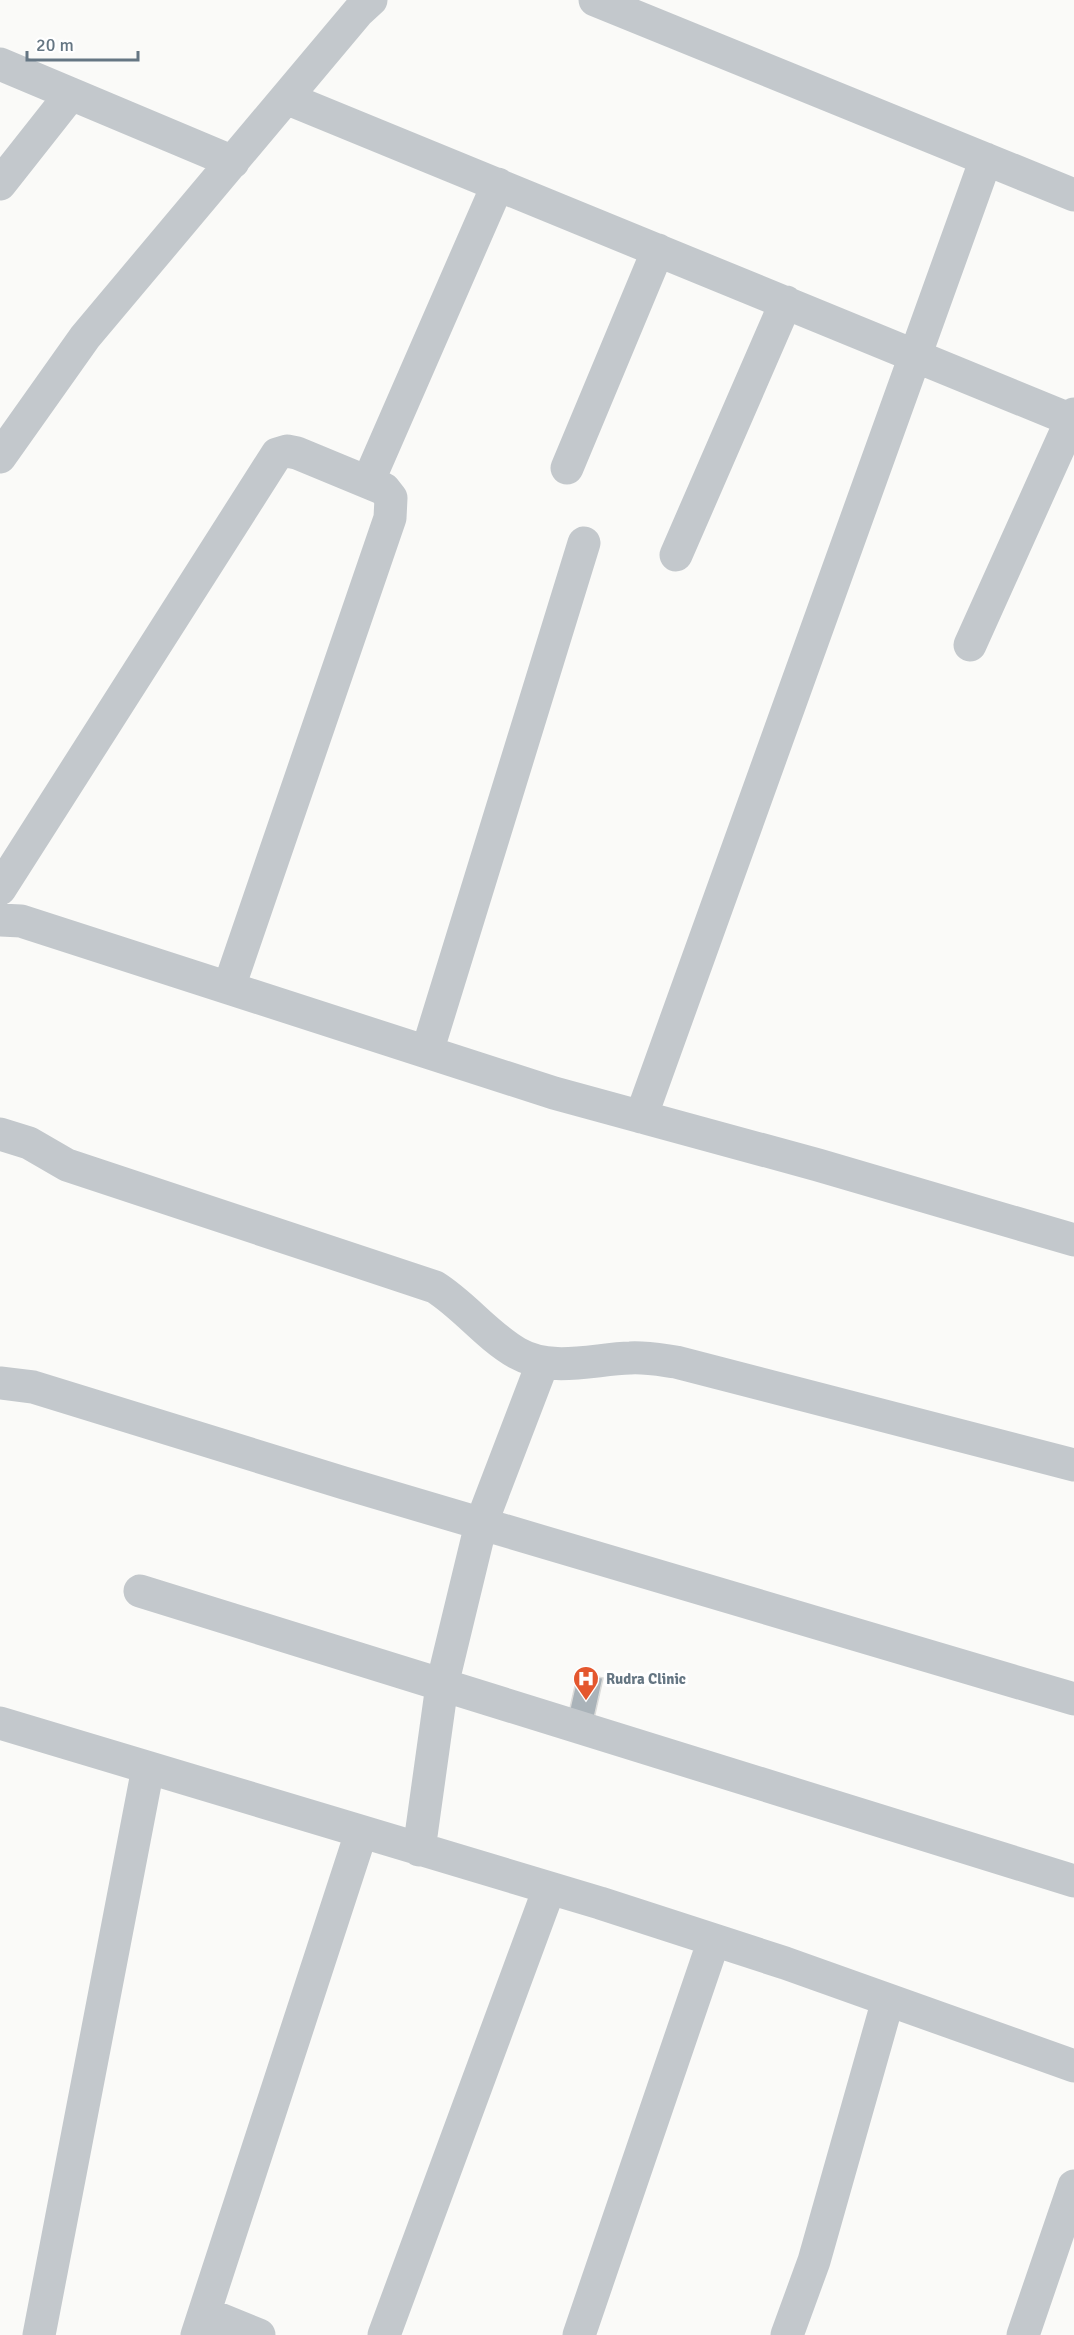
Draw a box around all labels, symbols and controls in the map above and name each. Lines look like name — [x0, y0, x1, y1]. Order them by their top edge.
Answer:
scale bar — [27, 24, 138, 62]
text: 20 m — [36, 34, 74, 56]
hospital icon: Rudra Clinic — [571, 1664, 601, 1702]
place label: Rudra Clinic — [606, 1670, 686, 1688]

